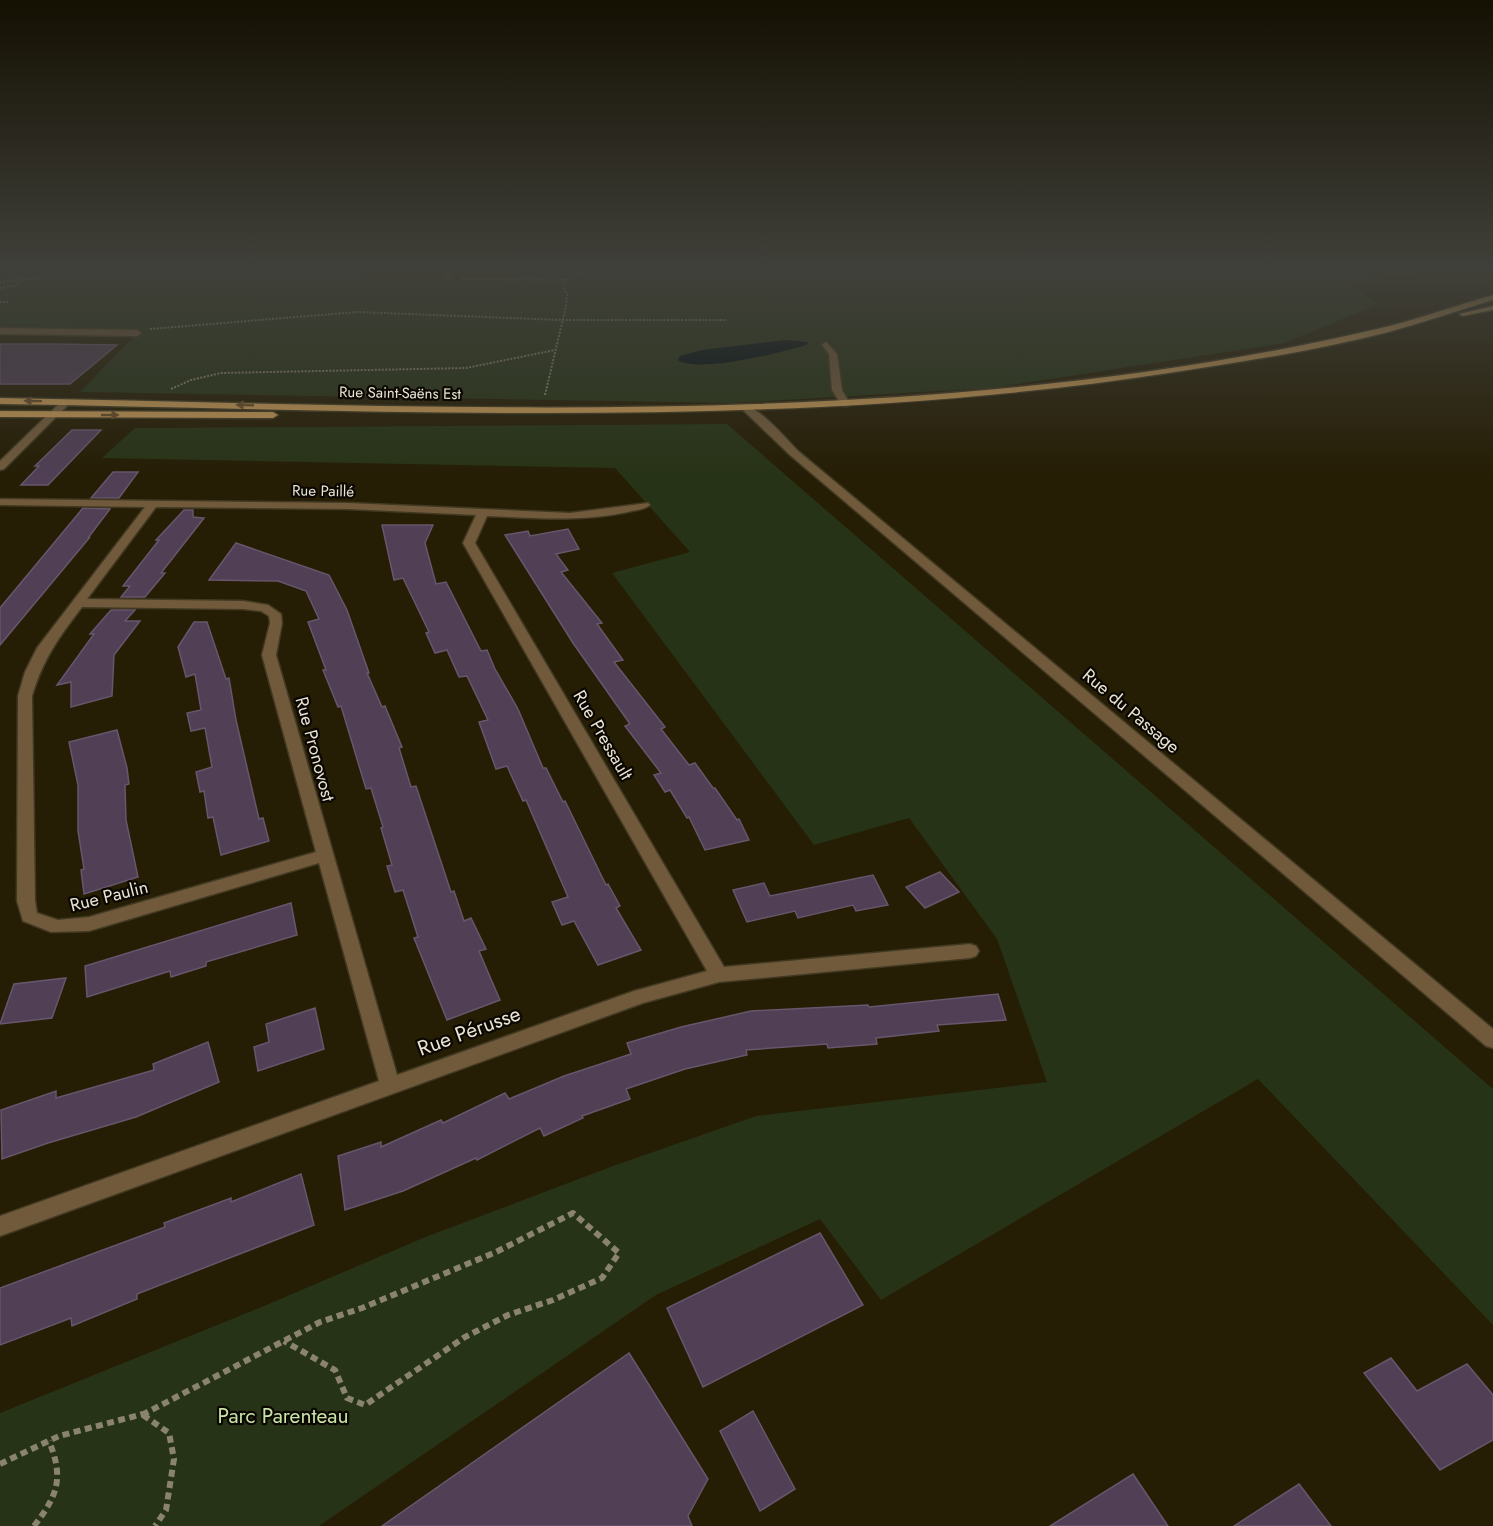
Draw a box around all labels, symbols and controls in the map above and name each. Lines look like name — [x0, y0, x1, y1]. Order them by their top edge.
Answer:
street label: Rue Saint-Saëns Est — [339, 381, 462, 405]
one-way arrow — [23, 396, 42, 406]
one-way arrow — [235, 400, 254, 409]
one-way arrow — [101, 410, 120, 420]
street label: Rue Paillé — [292, 479, 354, 503]
street label: Rue du Passage — [1077, 662, 1185, 760]
street label: Rue Pressault — [567, 685, 640, 785]
street label: Rue Pronovost — [289, 694, 342, 805]
street label: Rue Paulin — [67, 874, 151, 918]
street label: Rue Pérusse — [413, 998, 525, 1063]
park label: Parc Parenteau — [218, 1401, 348, 1431]

